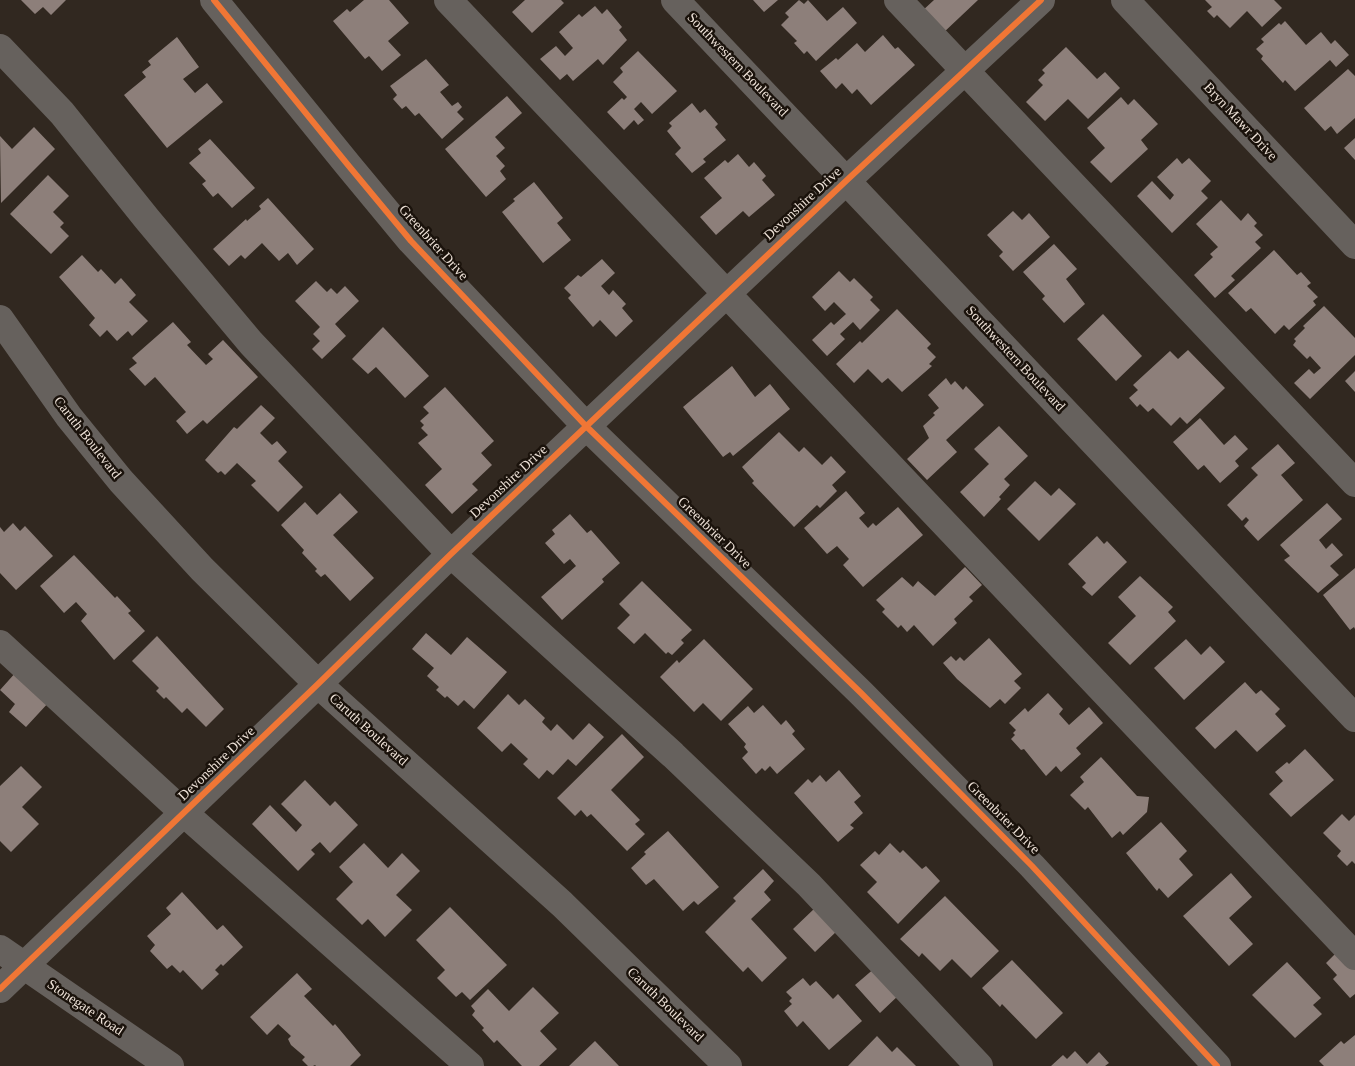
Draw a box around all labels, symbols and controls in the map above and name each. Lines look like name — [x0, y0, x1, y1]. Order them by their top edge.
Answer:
street label: Southwestern Boulevard — [683, 10, 791, 120]
street label: Bryn Mawr Drive — [1200, 80, 1280, 164]
street label: Devonshire Drive — [761, 164, 845, 244]
street label: Greenbrier Drive — [395, 202, 471, 284]
street label: Southwestern Boulevard — [962, 303, 1068, 415]
street label: Caruth Boulevard — [50, 393, 124, 483]
street label: Devonshire Drive — [467, 442, 551, 522]
street label: Greenbrier Drive — [674, 494, 754, 572]
street label: Caruth Boulevard — [325, 690, 411, 770]
street label: Devonshire Drive — [175, 723, 259, 805]
street label: Greenbrier Drive — [963, 778, 1043, 858]
street label: Caruth Boulevard — [623, 964, 707, 1046]
street label: Stonegate Road — [44, 976, 126, 1040]

